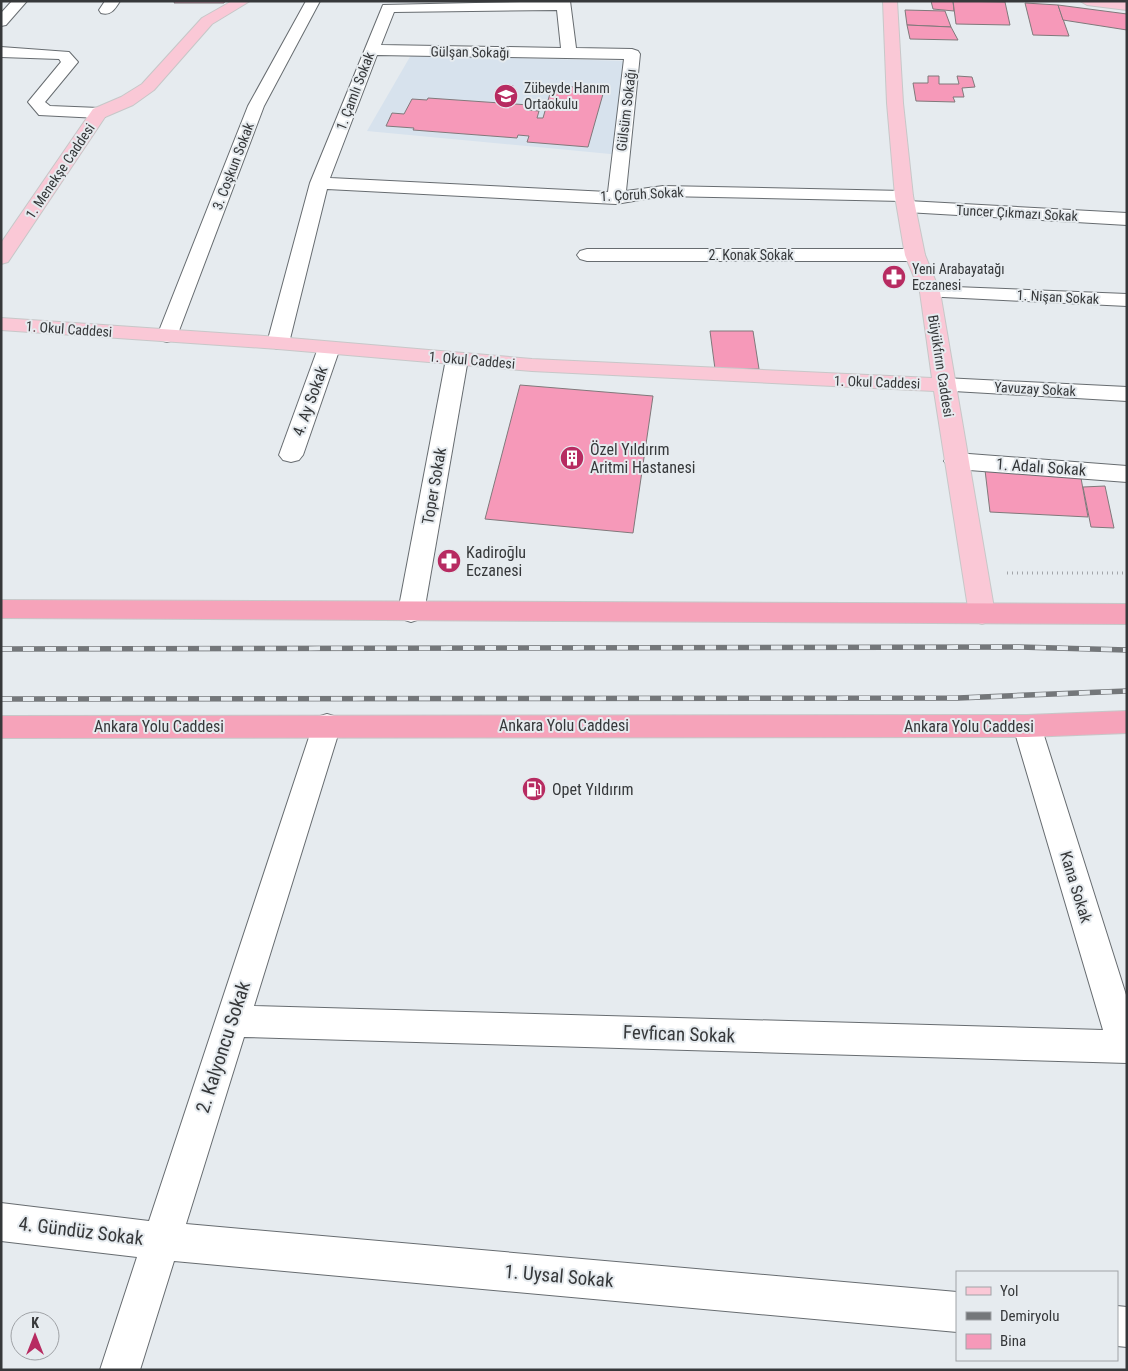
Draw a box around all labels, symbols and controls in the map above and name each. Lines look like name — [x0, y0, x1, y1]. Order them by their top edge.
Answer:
street label: Gülşan Sokağı — [430, 43, 510, 61]
street label: 1. Çamlı Sokak — [333, 49, 377, 132]
street label: Gülsüm Sokağı — [613, 68, 639, 152]
place label: Zübeyde Hanım Ortaokulu — [524, 80, 610, 112]
school or university icon: Zübeyde Hanım Ortaokulu — [493, 83, 519, 109]
street label: 1. Menekşe Caddesi — [22, 120, 98, 222]
street label: 3. Coşkun Sokak — [209, 120, 257, 212]
street label: 1. Çoruh Sokak — [600, 184, 685, 204]
street label: Tuncer Çıkmazı Sokak — [956, 202, 1079, 224]
street label: 2. Konak Sokak — [709, 247, 794, 263]
place label: Yeni Arabayatağı Eczanesi — [912, 261, 1004, 293]
pharmacy icon: Yeni Arabayatağı Eczanesi — [881, 264, 907, 290]
street label: 1. Nişan Sokak — [1016, 287, 1100, 307]
street label: Büyükfırın Caddesi — [925, 314, 957, 418]
street label: 1. Okul Caddesi — [25, 318, 113, 340]
street label: 1. Okul Caddesi — [428, 348, 516, 372]
street label: 4. Ay Sokak — [289, 363, 332, 439]
street label: 1. Okul Caddesi — [834, 372, 920, 392]
street label: Yavuzay Sokak — [994, 379, 1077, 399]
place label: Özel Yıldırım Aritmi Hastanesi — [590, 440, 695, 477]
street label: Toper Sokak — [418, 445, 450, 526]
building icon: Özel Yıldırım Aritmi Hastanesi — [559, 445, 585, 471]
street label: 1. Adalı Sokak — [995, 454, 1087, 480]
place label: Kadiroğlu Eczanesi — [466, 543, 526, 580]
pharmacy icon: Kadiroğlu Eczanesi — [436, 548, 462, 574]
street label: Ankara Yolu Caddesi — [499, 716, 629, 735]
street label: Ankara Yolu Caddesi — [94, 717, 224, 736]
street label: Ankara Yolu Caddesi — [904, 717, 1034, 736]
fuel station icon: Opet Yıldırım — [521, 776, 547, 802]
place label: Opet Yıldırım — [552, 780, 634, 799]
street label: Kana Sokak — [1056, 849, 1096, 926]
street label: 2. Kalyoncu Sokak — [191, 978, 255, 1116]
street label: Fevfican Sokak — [623, 1021, 736, 1047]
street label: 4. Gündüz Sokak — [17, 1212, 145, 1250]
street label: 1. Uysal Sokak — [503, 1260, 615, 1292]
legend — [956, 1271, 1118, 1361]
text: Yol — [1000, 1282, 1018, 1300]
text: Demiryolu — [1000, 1307, 1059, 1325]
north arrow — [10, 1311, 60, 1361]
text: K — [31, 1315, 39, 1331]
text: Bina — [1000, 1332, 1026, 1350]

